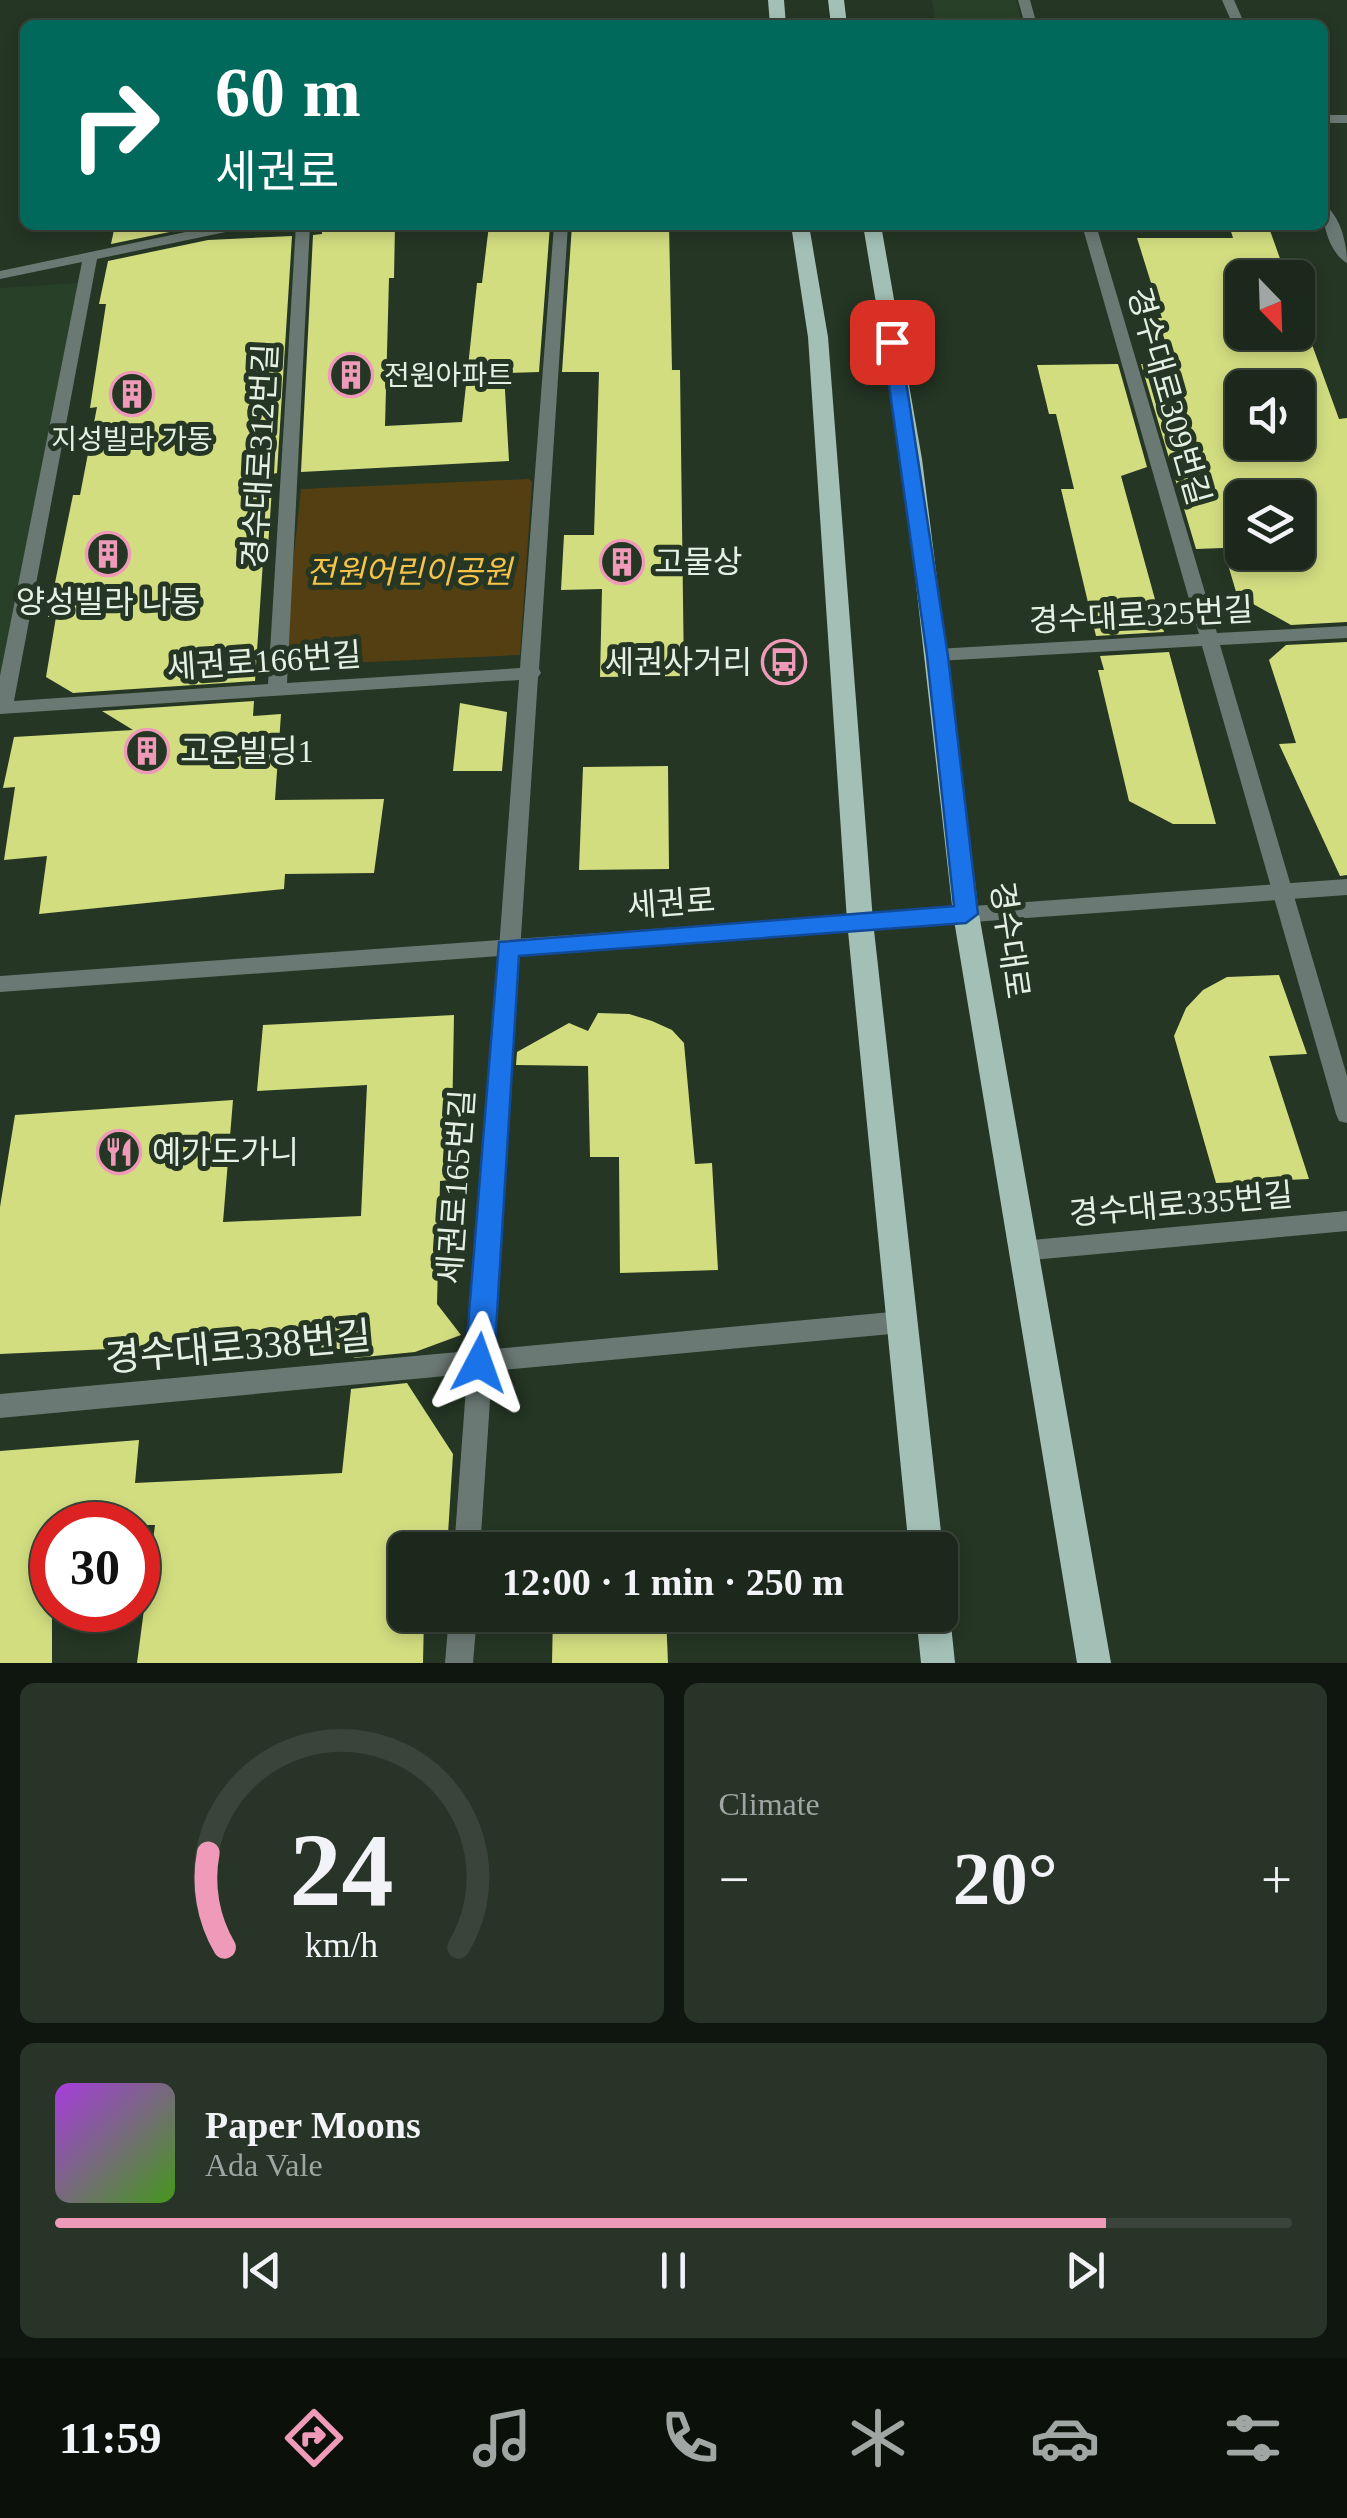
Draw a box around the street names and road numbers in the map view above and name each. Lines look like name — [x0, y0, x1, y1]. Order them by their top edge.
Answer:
street label: 경수대로309번길 — [1121, 283, 1217, 509]
street label: 경수대로312번길 — [236, 343, 284, 569]
street label: 경수대로325번길 — [1028, 591, 1254, 639]
street label: 세권로166번길 — [165, 636, 363, 686]
street label: 경수대로 — [984, 879, 1036, 1001]
street label: 세권로 — [626, 882, 716, 924]
street label: 세권로165번길 — [431, 1088, 481, 1286]
street label: 경수대로335번길 — [1068, 1176, 1294, 1232]
street label: 경수대로338번길 — [103, 1314, 373, 1380]

